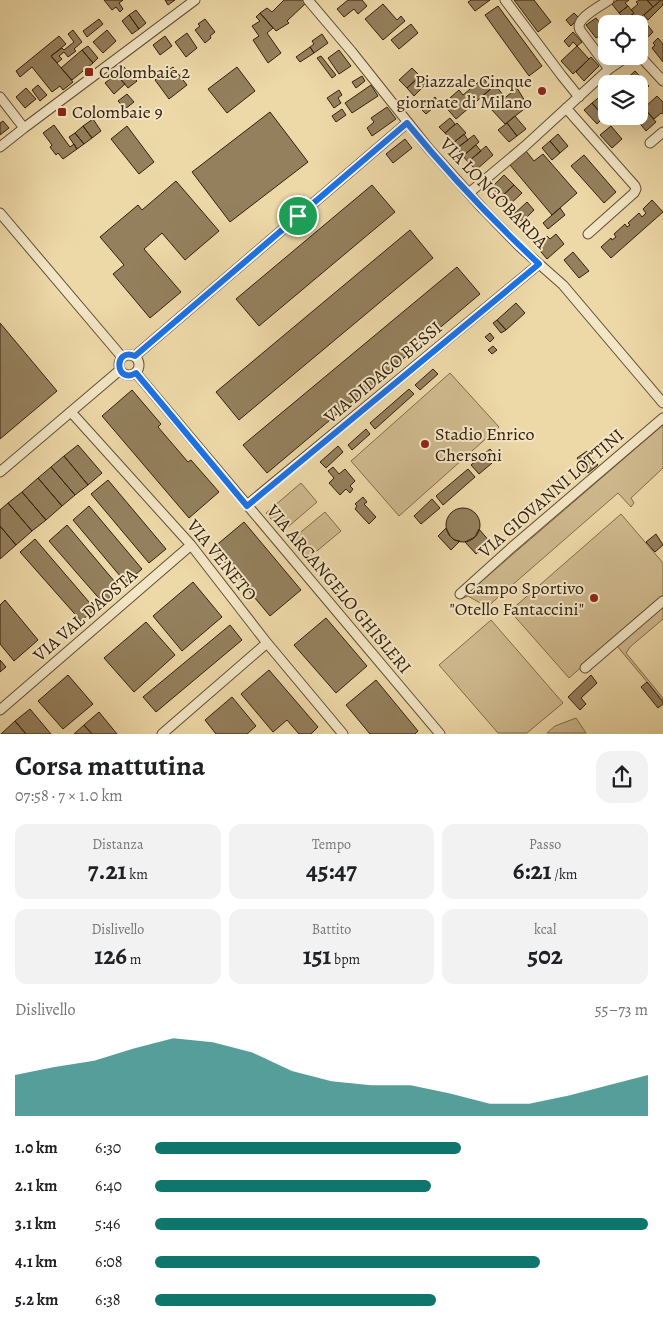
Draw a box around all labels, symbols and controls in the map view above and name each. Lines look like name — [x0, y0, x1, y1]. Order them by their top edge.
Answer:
map controls — [598, 15, 648, 125]
button: locate — [598, 15, 648, 65]
place label: Colombaie 2 — [99, 60, 190, 84]
marker: Colombaie 2 — [83, 66, 95, 78]
place label: Piazzale Cinque giornate di Milano — [396, 69, 532, 114]
button: layers — [598, 75, 648, 125]
marker: Piazzale Cinque giornate di Milano — [536, 85, 548, 97]
place label: Colombaie 9 — [72, 100, 163, 124]
marker: Colombaie 9 — [56, 106, 68, 118]
street label: VIA LONGOBARDA — [434, 132, 554, 254]
pin — [277, 195, 319, 237]
icon: arrive — [284, 202, 312, 230]
street label: VIA DIDACO BESSI — [318, 315, 447, 429]
place label: Stadio Enrico Chersoni — [435, 422, 534, 467]
street label: VIA GIOVANNI LOTTINI — [472, 423, 629, 564]
marker: Stadio Enrico Chersoni — [419, 438, 431, 450]
street label: VIA ARCANGELO GHISLERI — [260, 499, 417, 679]
street label: VIA VENETO — [181, 513, 262, 606]
street label: VIA VAL D'AOSTA — [27, 563, 142, 668]
place label: Campo Sportivo "Otello Fantaccini" — [449, 576, 584, 621]
marker: Campo Sportivo "Otello Fantaccini" — [588, 592, 600, 604]
text: Corsa mattutina — [15, 747, 205, 785]
button: share — [596, 751, 648, 803]
text: 07:58 · 7 × 1.0 km — [15, 785, 123, 807]
text: Distanza — [92, 835, 143, 854]
text: Tempo — [312, 835, 351, 854]
text: Passo — [529, 835, 561, 854]
text: 7.21 — [88, 854, 126, 888]
text: 45:47 — [306, 854, 357, 888]
text: 6:21 — [513, 854, 552, 888]
text: km — [126, 865, 148, 884]
text: /km — [552, 865, 577, 884]
text: Dislivello — [91, 920, 144, 939]
text: Battito — [312, 920, 351, 939]
text: kcal — [534, 920, 556, 939]
text: 126 — [94, 939, 127, 973]
text: 151 — [303, 939, 331, 973]
text: 502 — [528, 939, 563, 973]
text: m — [127, 950, 141, 969]
text: bpm — [331, 950, 360, 969]
text: Dislivello — [15, 999, 75, 1021]
text: 55–73 m — [595, 999, 648, 1021]
text: 1.0 km — [15, 1137, 58, 1159]
text: 6:30 — [95, 1137, 121, 1159]
text: 2.1 km — [15, 1175, 57, 1197]
text: 6:40 — [95, 1175, 122, 1197]
text: 3.1 km — [15, 1213, 56, 1235]
text: 5:46 — [95, 1213, 120, 1235]
text: 4.1 km — [15, 1251, 57, 1273]
text: 6:08 — [95, 1251, 123, 1273]
text: 5.2 km — [15, 1289, 58, 1311]
text: 6:38 — [95, 1289, 121, 1311]

